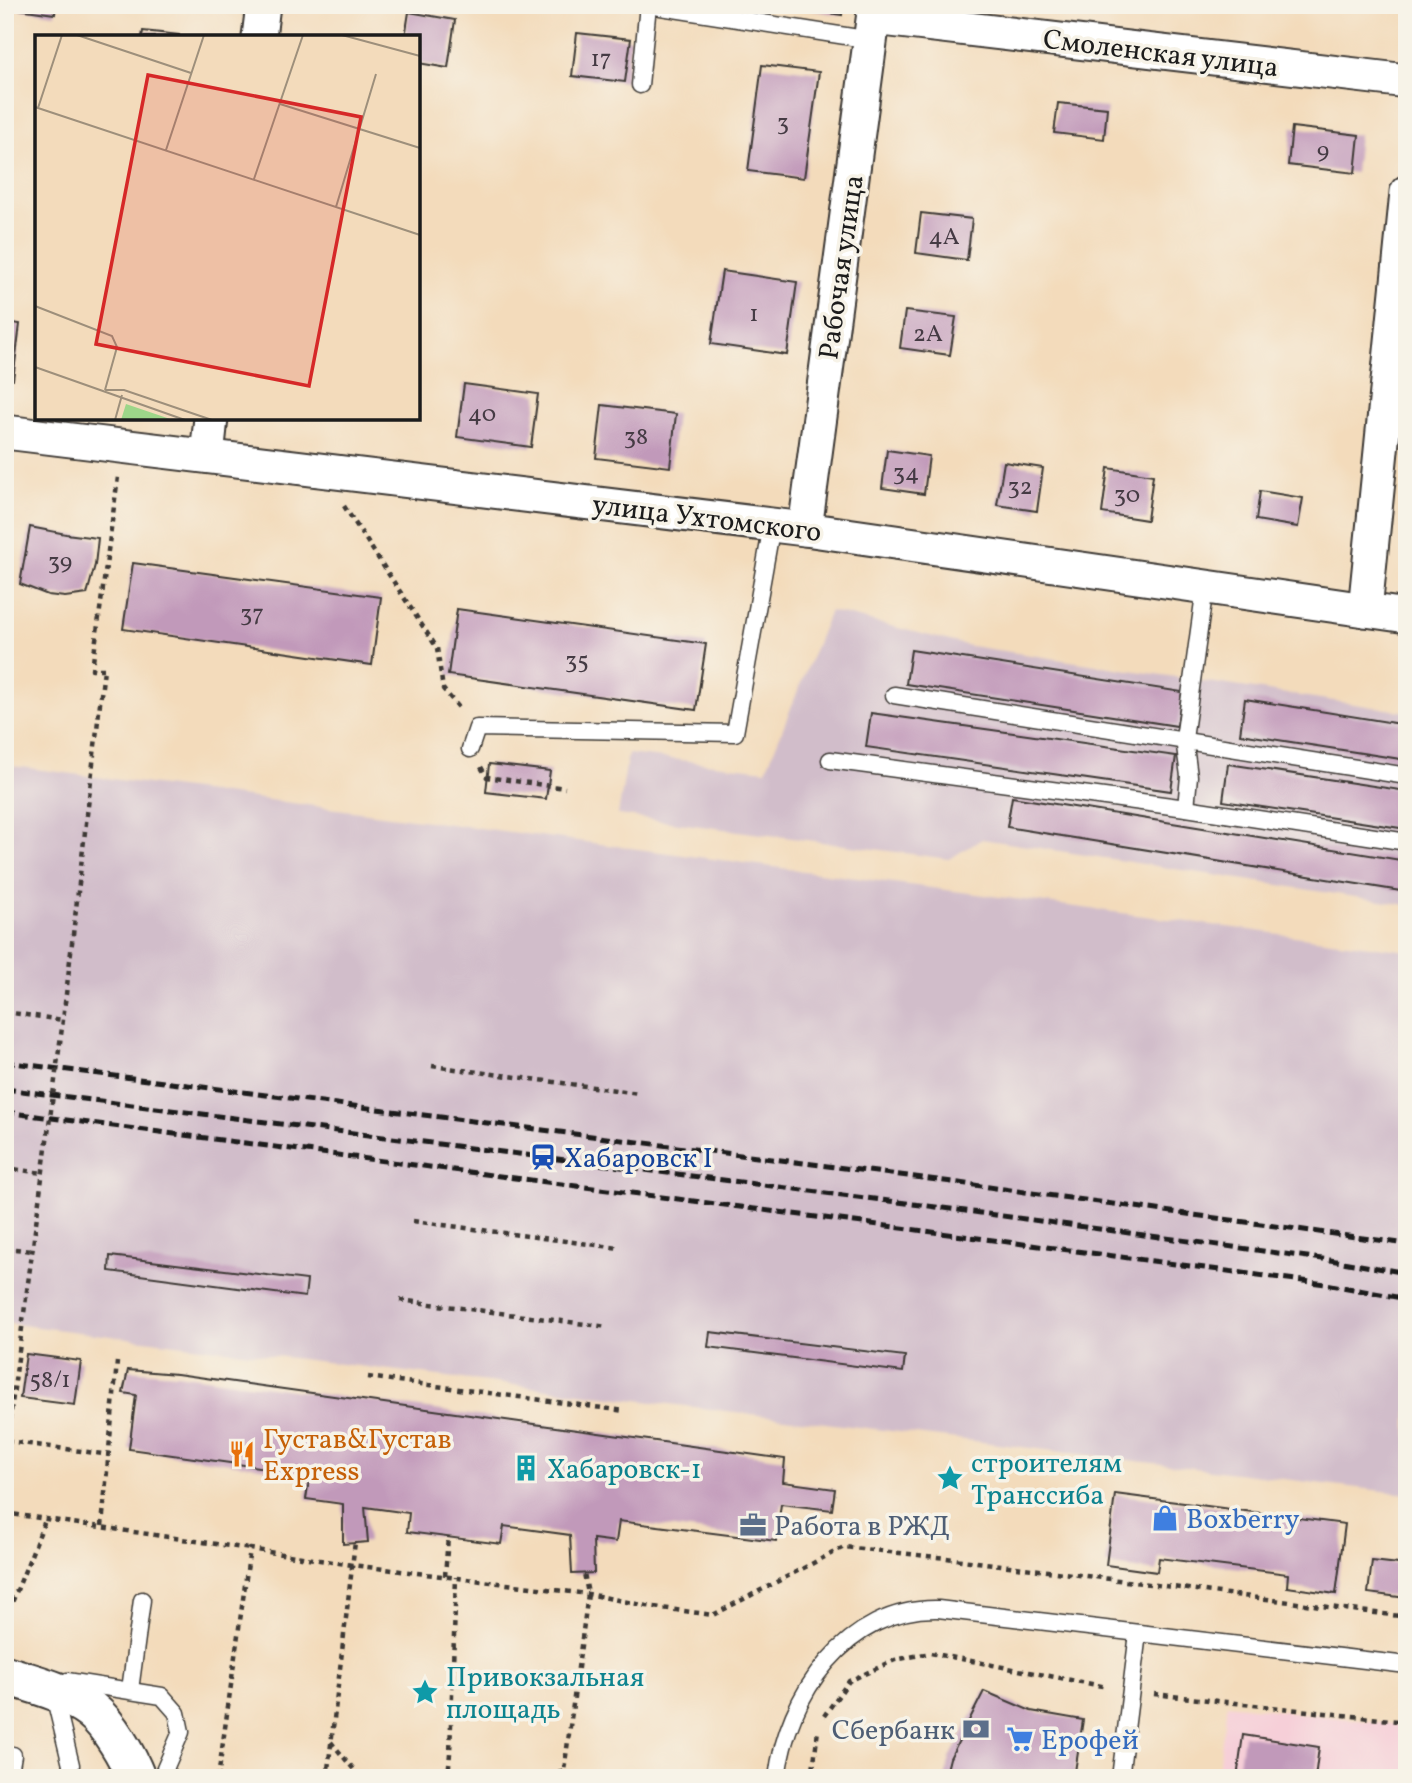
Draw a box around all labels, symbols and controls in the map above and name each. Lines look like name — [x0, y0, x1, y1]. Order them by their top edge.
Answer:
street label: Смоленская улица — [1041, 21, 1281, 88]
inset map — [35, 35, 420, 420]
house number: 17 — [591, 43, 611, 77]
house number: 3 — [777, 107, 789, 141]
house number: 9 — [1317, 135, 1329, 169]
street label: Рабочая улица — [810, 172, 875, 362]
house number: 4А — [928, 221, 960, 255]
house number: 1 — [749, 298, 759, 332]
house number: 2А — [913, 318, 943, 352]
house number: 40 — [468, 398, 496, 432]
house number: 38 — [624, 421, 648, 455]
house number: 34 — [893, 457, 919, 491]
house number: 32 — [1007, 471, 1033, 505]
house number: 30 — [1114, 479, 1140, 513]
street label: улица Ухтомского — [590, 486, 824, 553]
house number: 39 — [48, 546, 72, 580]
house number: 37 — [240, 598, 264, 632]
house number: 35 — [565, 645, 589, 679]
place label: Хабаровск I — [564, 1140, 713, 1179]
station icon: Хабаровск I — [528, 1142, 558, 1172]
house number: 58/1 — [29, 1364, 71, 1398]
place label: Густав&Густав Express — [263, 1421, 452, 1492]
restaurant icon: Густав&Густав Express — [227, 1439, 257, 1469]
place label: строителям Транссиба — [971, 1445, 1122, 1516]
place label: Хабаровск-1 — [547, 1451, 702, 1490]
building icon: Хабаровск-1 — [511, 1453, 541, 1483]
place icon: строителям Транссиба — [935, 1463, 965, 1493]
place label: Boxberry — [1186, 1501, 1300, 1540]
shop icon: Boxberry — [1150, 1503, 1180, 1533]
place label: Работа в РЖД — [774, 1508, 950, 1547]
office icon: Работа в РЖД — [738, 1510, 768, 1540]
place label: Привокзальная площадь — [446, 1659, 644, 1730]
place icon: Привокзальная площадь — [410, 1677, 440, 1707]
place label: Сбербанк — [832, 1712, 955, 1751]
bank icon: Сбербанк — [961, 1714, 991, 1744]
place label: Ерофей — [1041, 1722, 1139, 1761]
supermarket icon: Ерофей — [1005, 1724, 1035, 1754]

